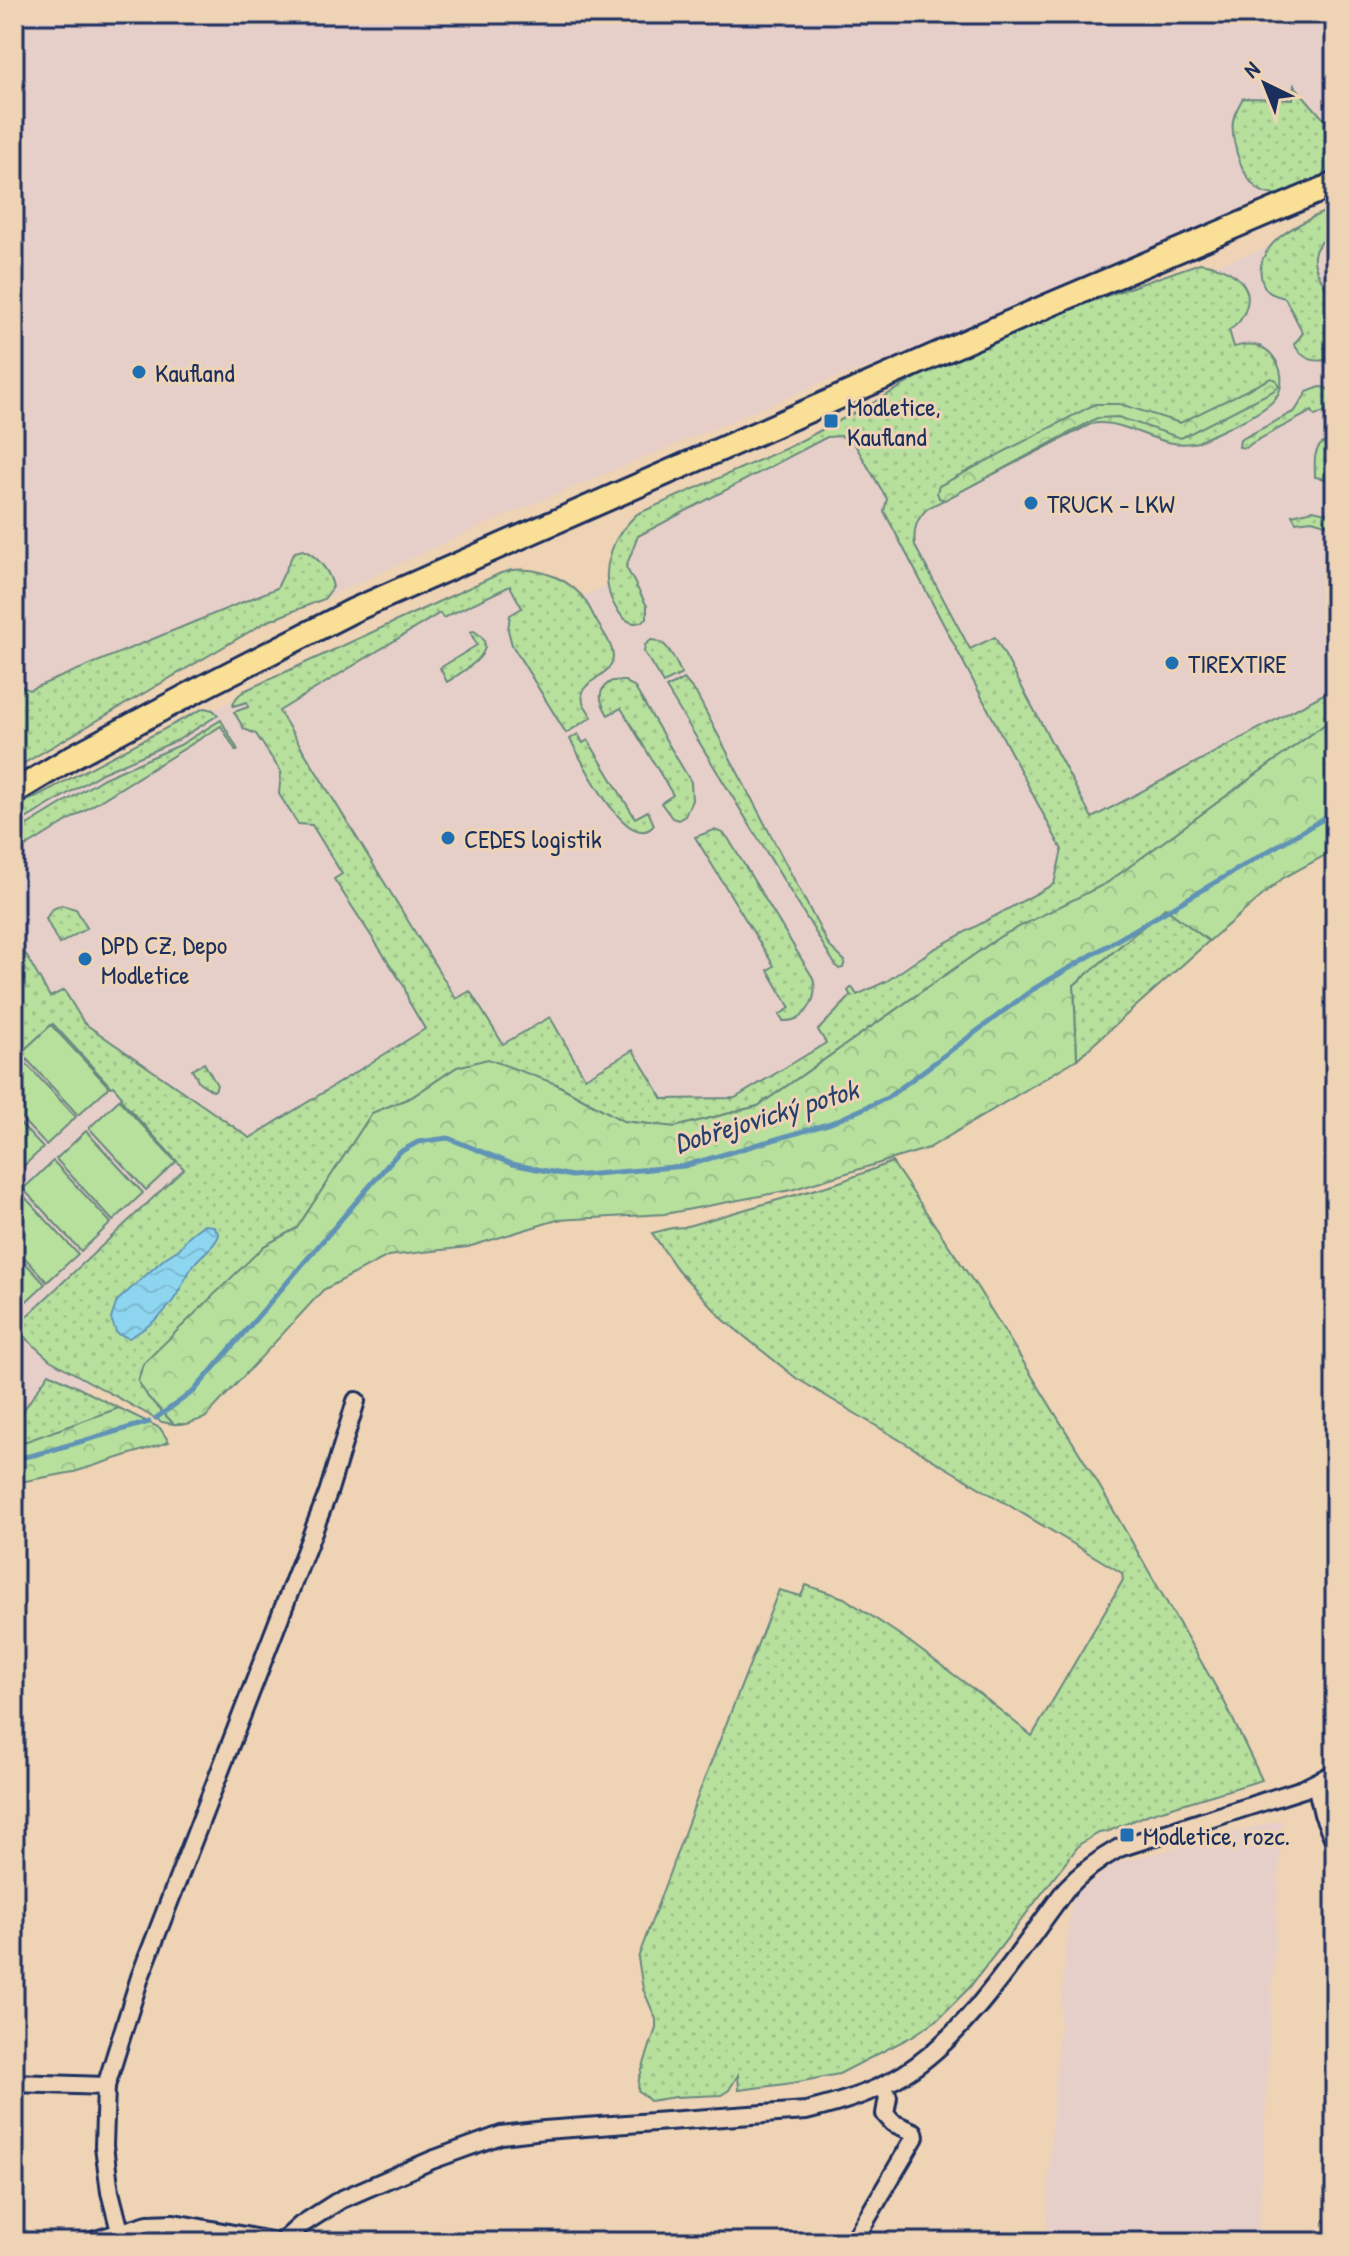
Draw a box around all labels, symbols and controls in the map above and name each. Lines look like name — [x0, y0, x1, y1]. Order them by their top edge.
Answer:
north arrow — [1225, 44, 1305, 124]
text: N — [1237, 54, 1266, 84]
place label: Kaufland — [155, 355, 235, 390]
marker: Kaufland — [130, 363, 148, 381]
place label: Modletice, Kaufland — [847, 389, 941, 454]
marker: Modletice, Kaufland — [822, 412, 840, 430]
place label: TRUCK - LKW — [1047, 486, 1175, 521]
marker: TRUCK - LKW — [1022, 494, 1040, 512]
place label: TIREXTIRE — [1188, 646, 1287, 681]
marker: TIREXTIRE — [1163, 654, 1181, 672]
place label: CEDES logistik — [464, 821, 602, 856]
marker: CEDES logistik — [439, 829, 457, 847]
place label: DPD CZ, Depo Modletice — [101, 927, 227, 992]
marker: DPD CZ, Depo Modletice — [76, 950, 94, 968]
water label: Dobřejovický potok — [670, 1069, 865, 1162]
place label: Modletice, rozc. — [1143, 1818, 1290, 1853]
marker: Modletice, rozc. — [1118, 1826, 1136, 1844]

